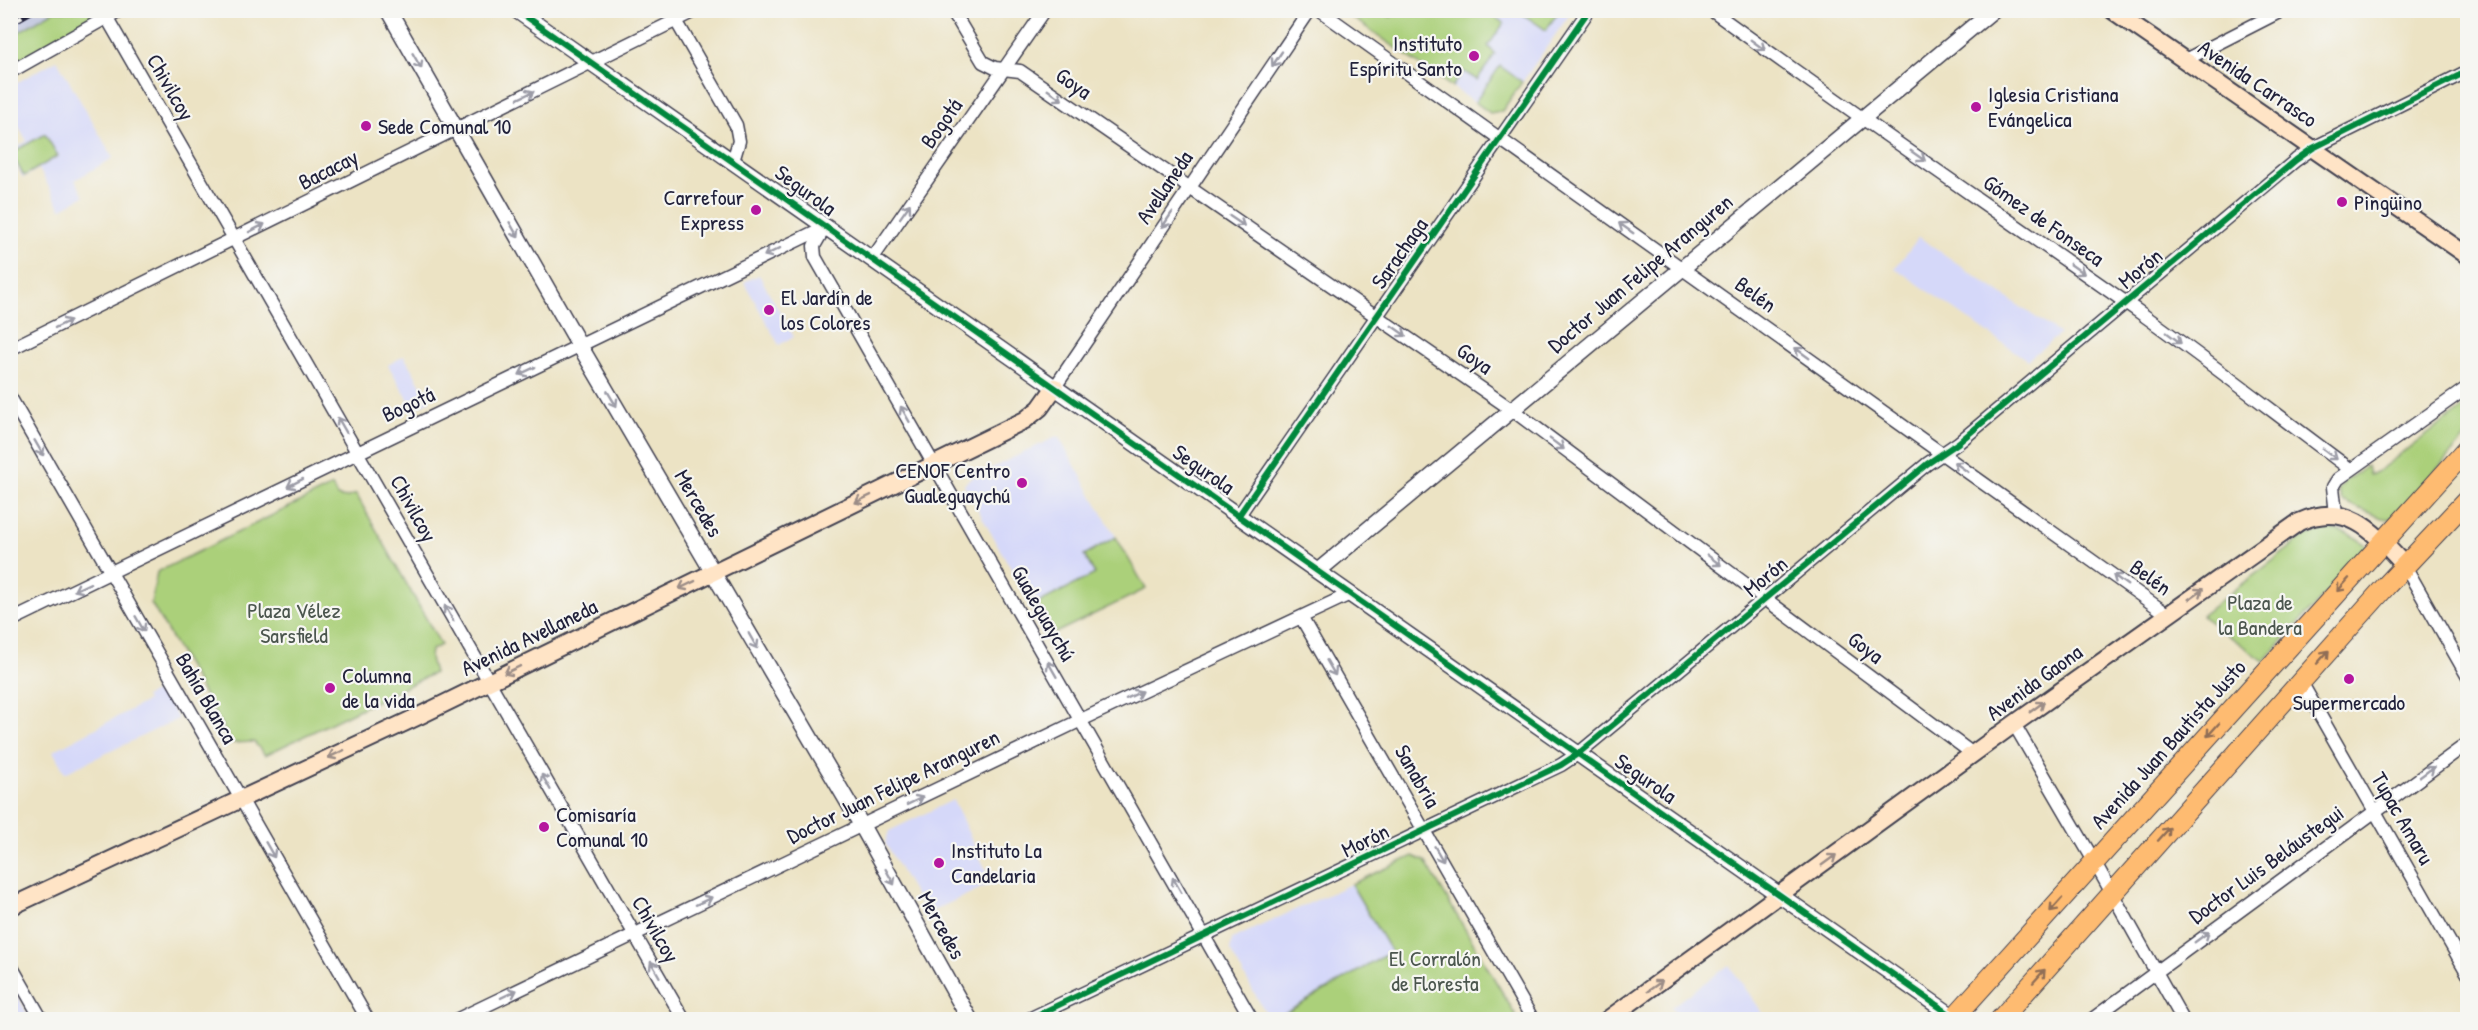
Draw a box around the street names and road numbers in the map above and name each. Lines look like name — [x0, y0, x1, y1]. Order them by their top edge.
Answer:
street label: Avenida Carrasco — [2193, 32, 2324, 134]
street label: Chivilcoy — [140, 48, 202, 126]
street label: Goya — [1050, 60, 1098, 106]
street label: Bogotá — [913, 92, 969, 154]
street label: Bacacay — [293, 141, 363, 197]
street label: Avellaneda — [1129, 144, 1200, 230]
street label: Segurola — [769, 158, 843, 223]
street label: Gómez de Fonseca — [1977, 167, 2111, 273]
street label: Doctor Juan Felipe Aranguren — [1541, 187, 1739, 359]
street label: Sarachaga — [1364, 211, 1435, 295]
street label: Morón — [2111, 241, 2169, 295]
street label: Belén — [1729, 269, 1783, 319]
street label: Goya — [1451, 335, 1499, 381]
street label: Bogotá — [377, 379, 440, 429]
street label: Segurola — [1167, 437, 1241, 501]
street label: Mercedes — [668, 464, 730, 542]
street label: Chivilcoy — [383, 469, 445, 547]
street label: Morón — [1736, 549, 1794, 603]
street label: Belén — [2124, 552, 2178, 602]
street label: Gualeguaychú — [1005, 560, 1084, 666]
street label: Avenida Avellaneda — [456, 591, 602, 683]
street label: Goya — [1842, 624, 1890, 670]
street label: Avenida Gaona — [1980, 637, 2088, 727]
street label: Bahía Blanca — [169, 647, 245, 749]
street label: Avenida Juan Bautista Justo — [2084, 653, 2252, 835]
street label: Doctor Juan Felipe Aranguren — [782, 721, 1004, 851]
street label: Sanabria — [1388, 739, 1448, 813]
street label: Segurola — [1609, 746, 1683, 810]
street label: Tupac Amaru — [2364, 766, 2442, 870]
street label: Doctor Luis Beláustegui — [2182, 798, 2350, 930]
street label: Morón — [1336, 816, 1394, 864]
street label: Mercedes — [911, 886, 973, 964]
street label: Chivilcoy — [625, 890, 687, 968]

